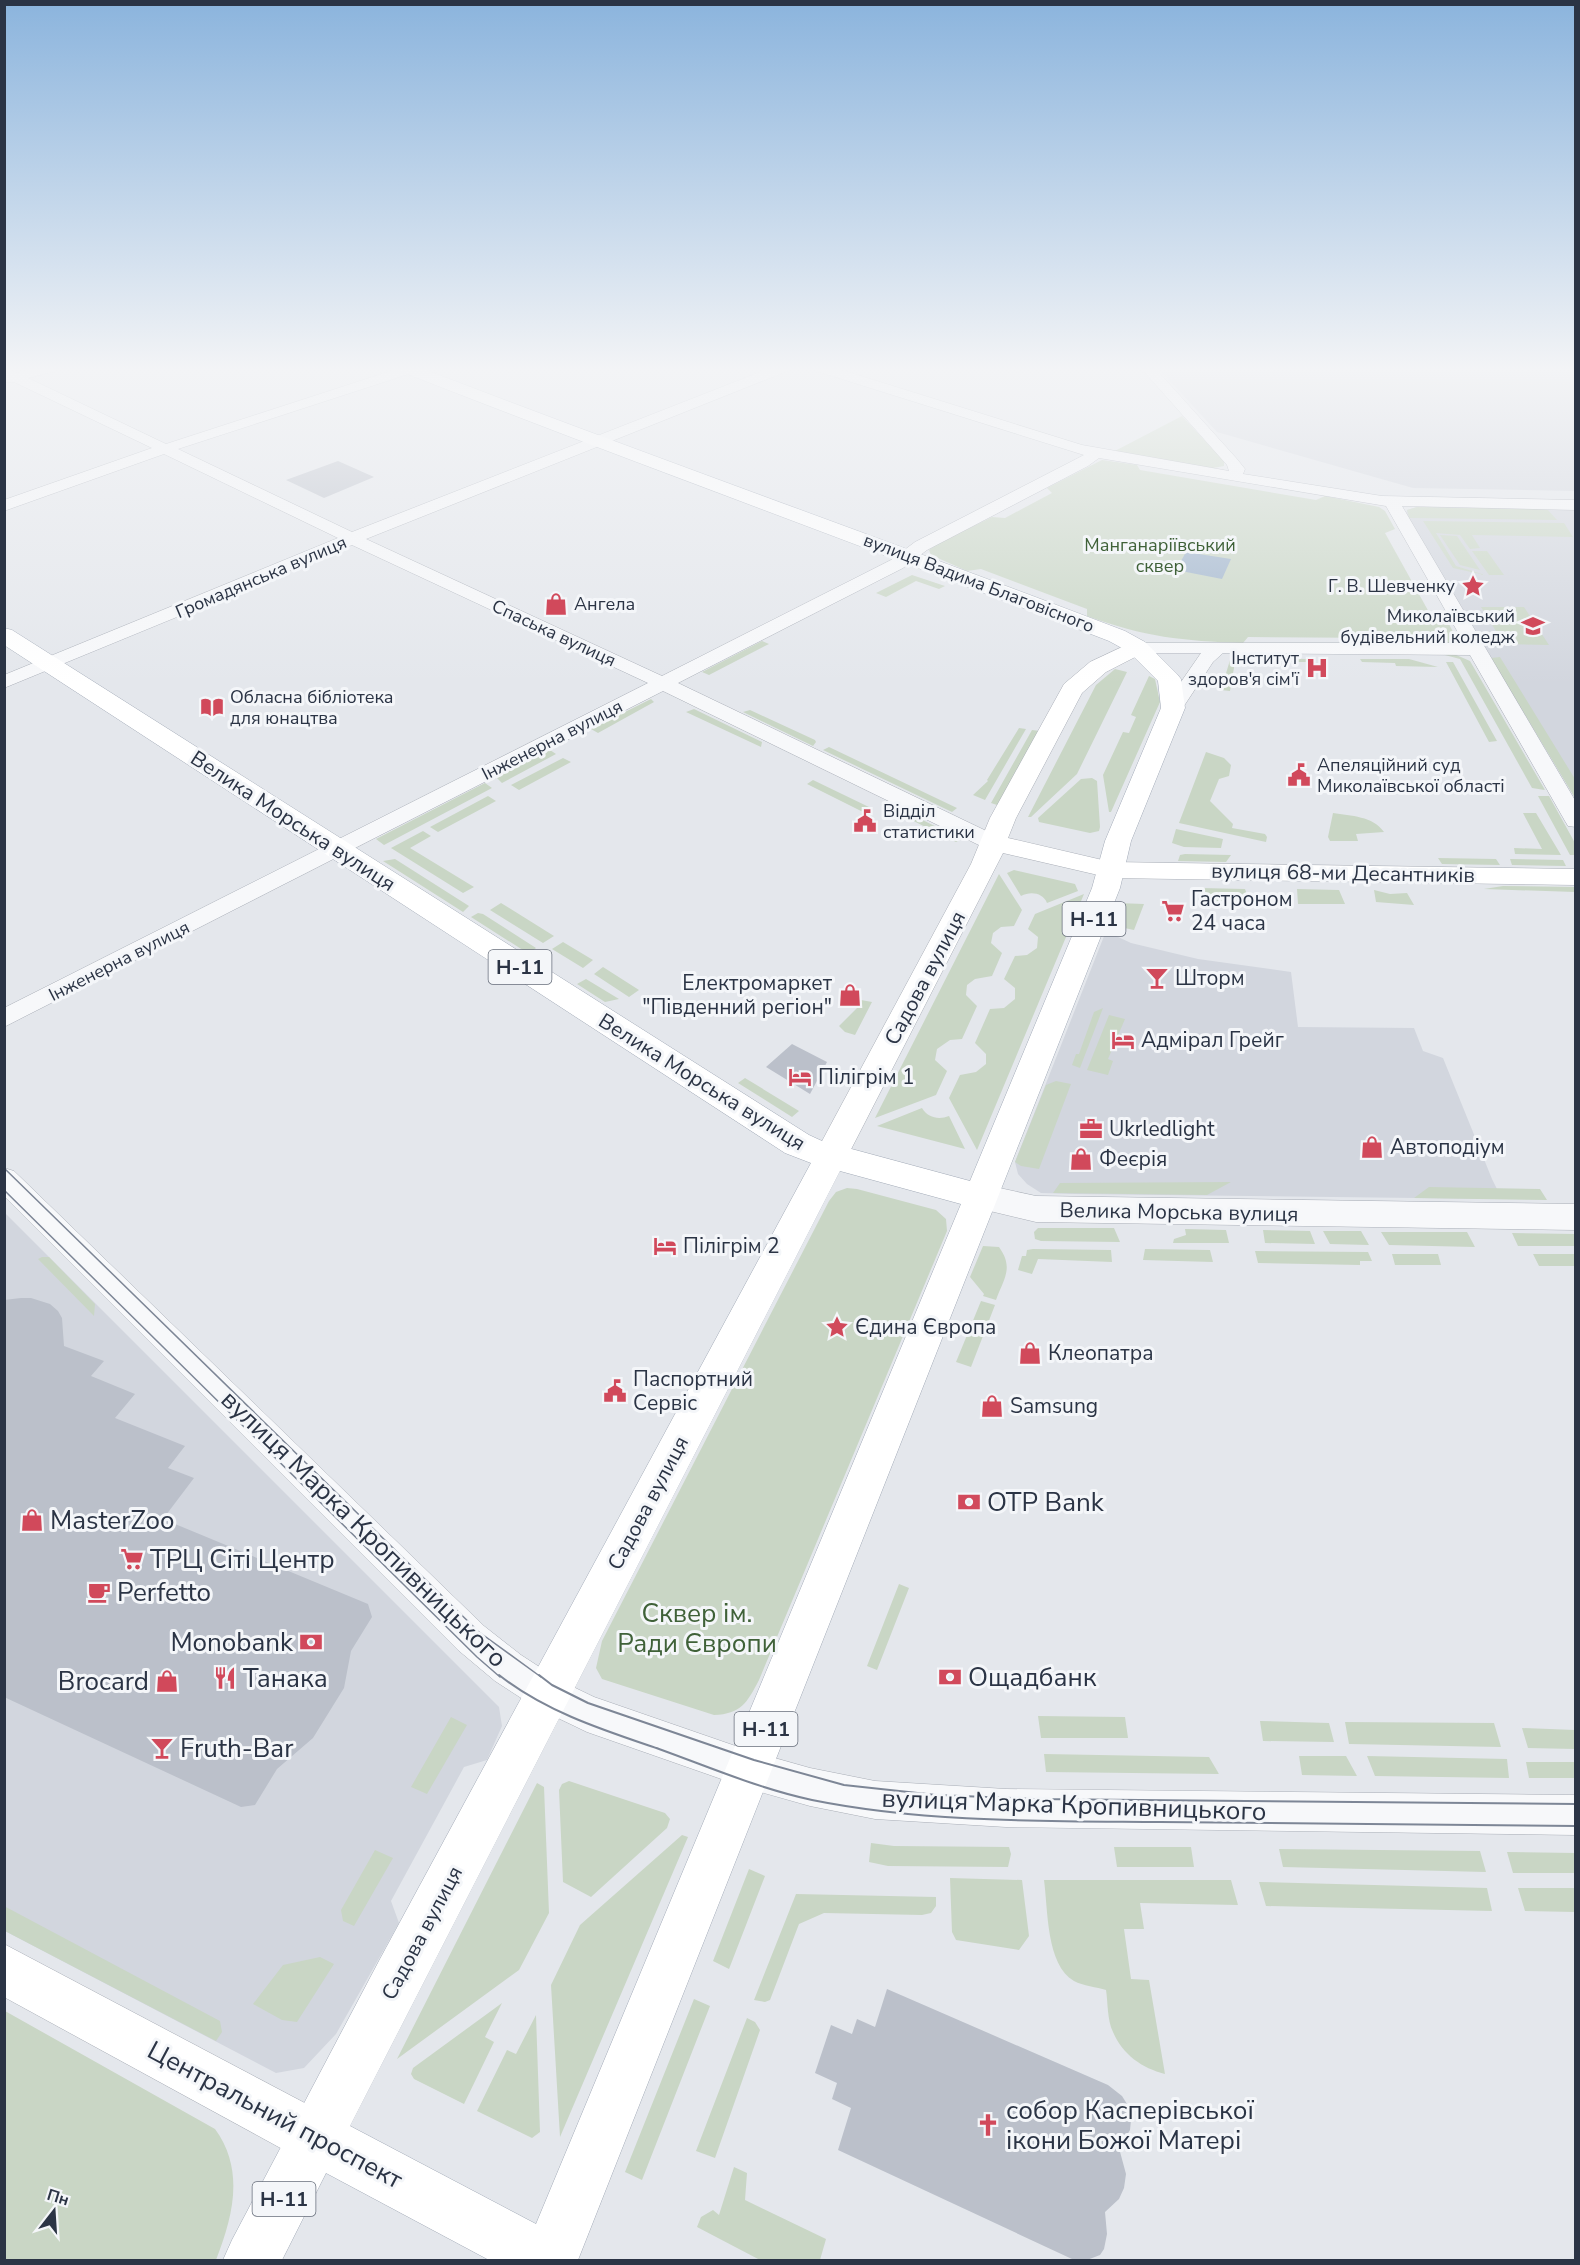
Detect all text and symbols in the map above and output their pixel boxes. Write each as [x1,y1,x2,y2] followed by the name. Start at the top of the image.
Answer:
[860,528,1098,638] street label: вулиця Вадима Благовісного
[172,530,350,624] street label: Громадянська вулиця
[1084,533,1236,578] park label: Манганаріївський сквер
[1460,573,1486,599] place icon: Г. В. Шевченку
[1328,574,1456,598] place label: Г. В. Шевченку
[543,591,569,617] shop icon: Ангела
[574,592,635,616] place label: Ангела
[488,594,620,672] street label: Спаська вулиця
[1341,604,1516,649] place label: Миколаївський будівельний коледж
[1520,613,1546,639] school or university icon: Миколаївський будівельний коледж
[1188,646,1300,691] place label: Інститут здоров'я сім'ї
[1304,655,1330,681] hospital icon: Інститут здоров'я сім'ї
[230,685,394,730] place label: Обласна бібліотека для юнацтва
[199,694,225,720] library icon: Обласна бібліотека для юнацтва
[477,694,627,786] street label: Інженерна вулиця
[185,744,401,898] street label: Велика Морська вулиця
[1317,753,1505,798] place label: Апеляційний суд Миколаївської області
[1286,762,1312,788] public building icon: Апеляційний суд Миколаївської області
[883,799,975,844] place label: Відділ статистики
[852,808,878,834] public building icon: Відділ статистики
[1211,857,1475,889] street label: вулиця 68-ми Десантників
[1191,885,1293,937] place label: Гастроном 24 часа
[1160,898,1186,924] supermarket icon: Гастроном 24 часа
[1062,902,1126,936] road number: Н-11
[878,906,972,1050] street label: Садова вулиця
[44,915,194,1007] street label: Інженерна вулиця
[488,950,552,984] road number: Н-11
[1175,964,1245,992] place label: Шторм
[1144,965,1170,991] bar icon: Шторм
[642,969,833,1021] place label: Електромаркет "Південний регіон"
[837,982,863,1008] shop icon: Електромаркет "Південний регіон"
[593,1007,811,1157] street label: Велика Морська вулиця
[1141,1026,1284,1054] place label: Адмірал Грейг
[1110,1027,1136,1053] hotel icon: Адмірал Грейг
[818,1063,915,1091] place label: Пілігрім 1
[787,1064,813,1090] hotel icon: Пілігрім 1
[1109,1115,1215,1143] place label: Ukrledlight
[1078,1116,1104,1142] office icon: Ukrledlight
[1390,1133,1505,1161] place label: Автоподіум
[1359,1134,1385,1160] shop icon: Автоподіум
[1099,1145,1167,1173] place label: Феєрія
[1068,1146,1094,1172] shop icon: Феєрія
[1059,1196,1299,1228] street label: Велика Морська вулиця
[683,1232,780,1260] place label: Пілігрім 2
[652,1233,678,1259] hotel icon: Пілігрім 2
[855,1313,996,1341] place label: Єдина Європа
[824,1314,850,1340] place icon: Єдина Європа
[1048,1339,1153,1367] place label: Клеопатра
[1017,1340,1043,1366] shop icon: Клеопатра
[633,1365,753,1417] place label: Паспортний Сервіс
[602,1378,628,1404] public building icon: Паспортний Сервіс
[213,1383,515,1675] street label: вулиця Марка Кропивницького
[1010,1392,1098,1420] place label: Samsung
[979,1393,1005,1419] shop icon: Samsung
[601,1431,695,1575] street label: Садова вулиця
[987,1485,1105,1520] place label: OTP Bank
[956,1489,982,1515] bank icon: OTP Bank
[50,1503,174,1538] place label: MasterZoo
[19,1507,45,1533] shop icon: MasterZoo
[150,1542,335,1577] place label: ТРЦ Сіті Центр
[119,1546,145,1572] supermarket icon: ТРЦ Сіті Центр
[117,1575,211,1610] place label: Perfetto
[86,1579,112,1605] cafe icon: Perfetto
[617,1596,777,1661] park label: Сквер ім. Ради Європи
[170,1625,294,1660] place label: Monobank
[298,1629,324,1655] bank icon: Monobank
[968,1660,1097,1695] place label: Ощадбанк
[243,1661,328,1696] place label: Танака
[58,1664,149,1699] place label: Brocard
[937,1664,963,1690] bank icon: Ощадбанк
[212,1665,238,1691] restaurant icon: Танака
[154,1668,180,1694] shop icon: Brocard
[734,1712,798,1746] road number: Н-11
[180,1731,294,1766] place label: Fruth-Bar
[149,1735,175,1761] bar icon: Fruth-Bar
[881,1781,1267,1829] street label: вулиця Марка Кропивницького
[375,1861,469,2005] street label: Садова вулиця
[141,2033,409,2197] street label: Центральний проспект
[1006,2093,1254,2158] place label: собор Касперівської ікони Божої Матері
[975,2112,1001,2138] church icon: собор Касперівської ікони Божої Матері
[24,2181,84,2241] north arrow
[252,2182,316,2216] road number: Н-11
[44,2184,72,2211] text: Пн

